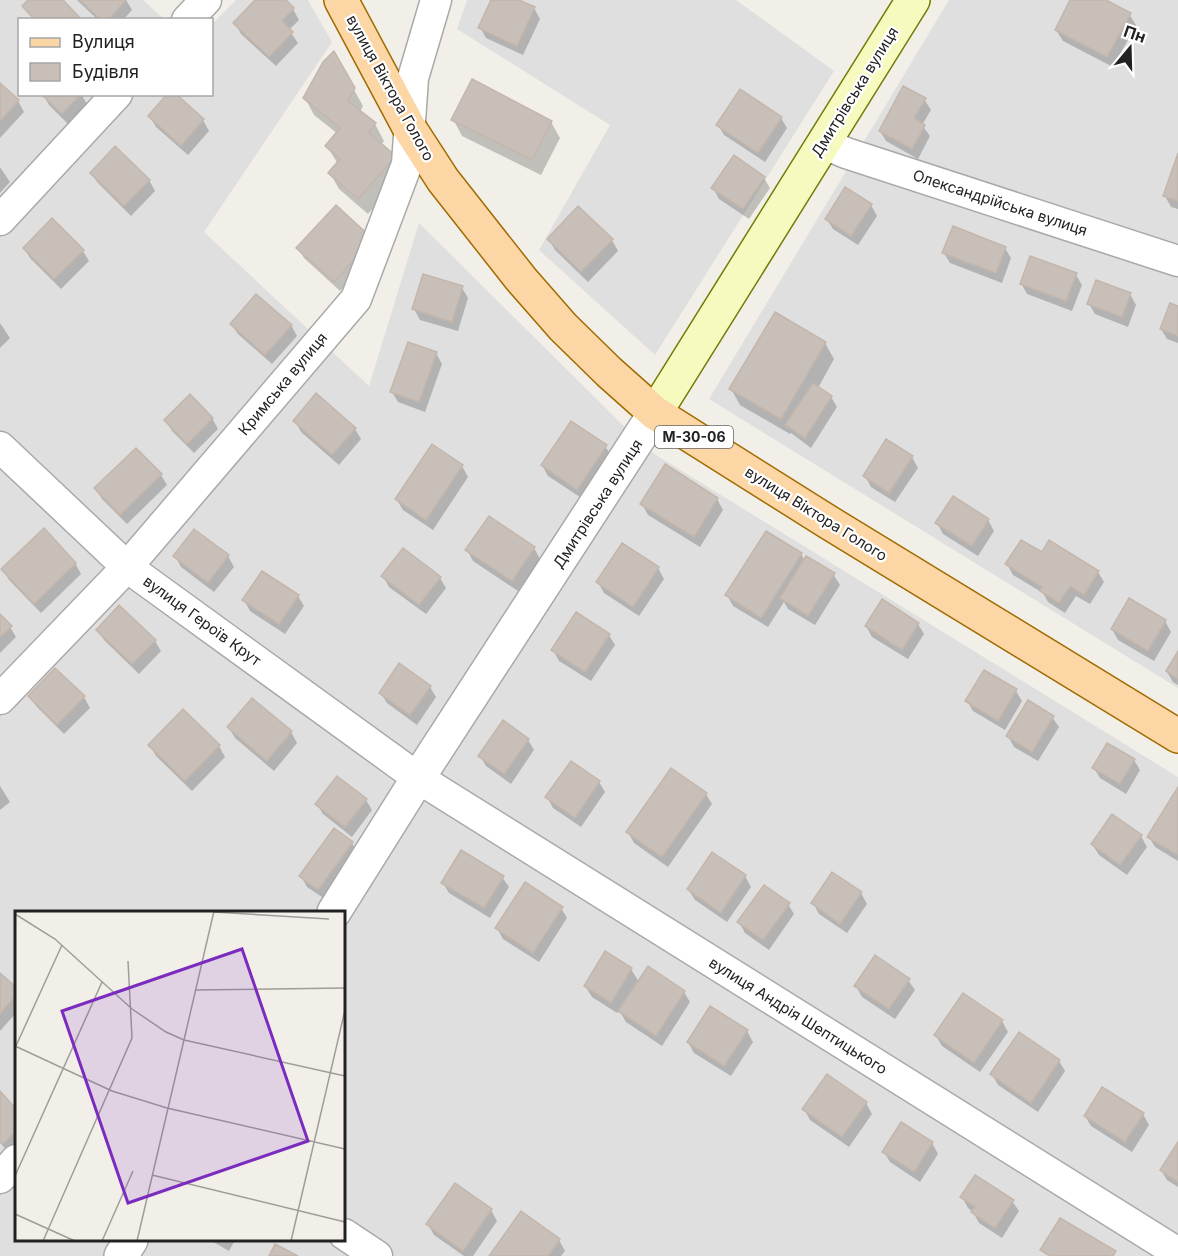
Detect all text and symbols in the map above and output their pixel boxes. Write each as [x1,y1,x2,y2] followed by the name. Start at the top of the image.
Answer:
[342,11,438,164] street label: вулиця Віктора Голого
[18,18,213,96] legend
[1100,18,1160,78] north arrow
[1121,21,1149,47] text: Пн
[807,23,902,160] street label: Дмитрівська вулиця
[72,31,135,52] text: Вулиця
[72,61,139,82] text: Будівля
[910,165,1090,240] street label: Олександрійська вулиця
[234,328,331,439] street label: Кримська вулиця
[655,426,733,448] road number: М-30-06
[549,436,646,572] street label: Дмитрівська вулиця
[742,462,891,565] street label: вулиця Віктора Голого
[140,571,265,670] street label: вулиця Героїв Крут
[15,911,345,1241] inset map
[706,953,891,1078] street label: вулиця Андрія Шептицького

